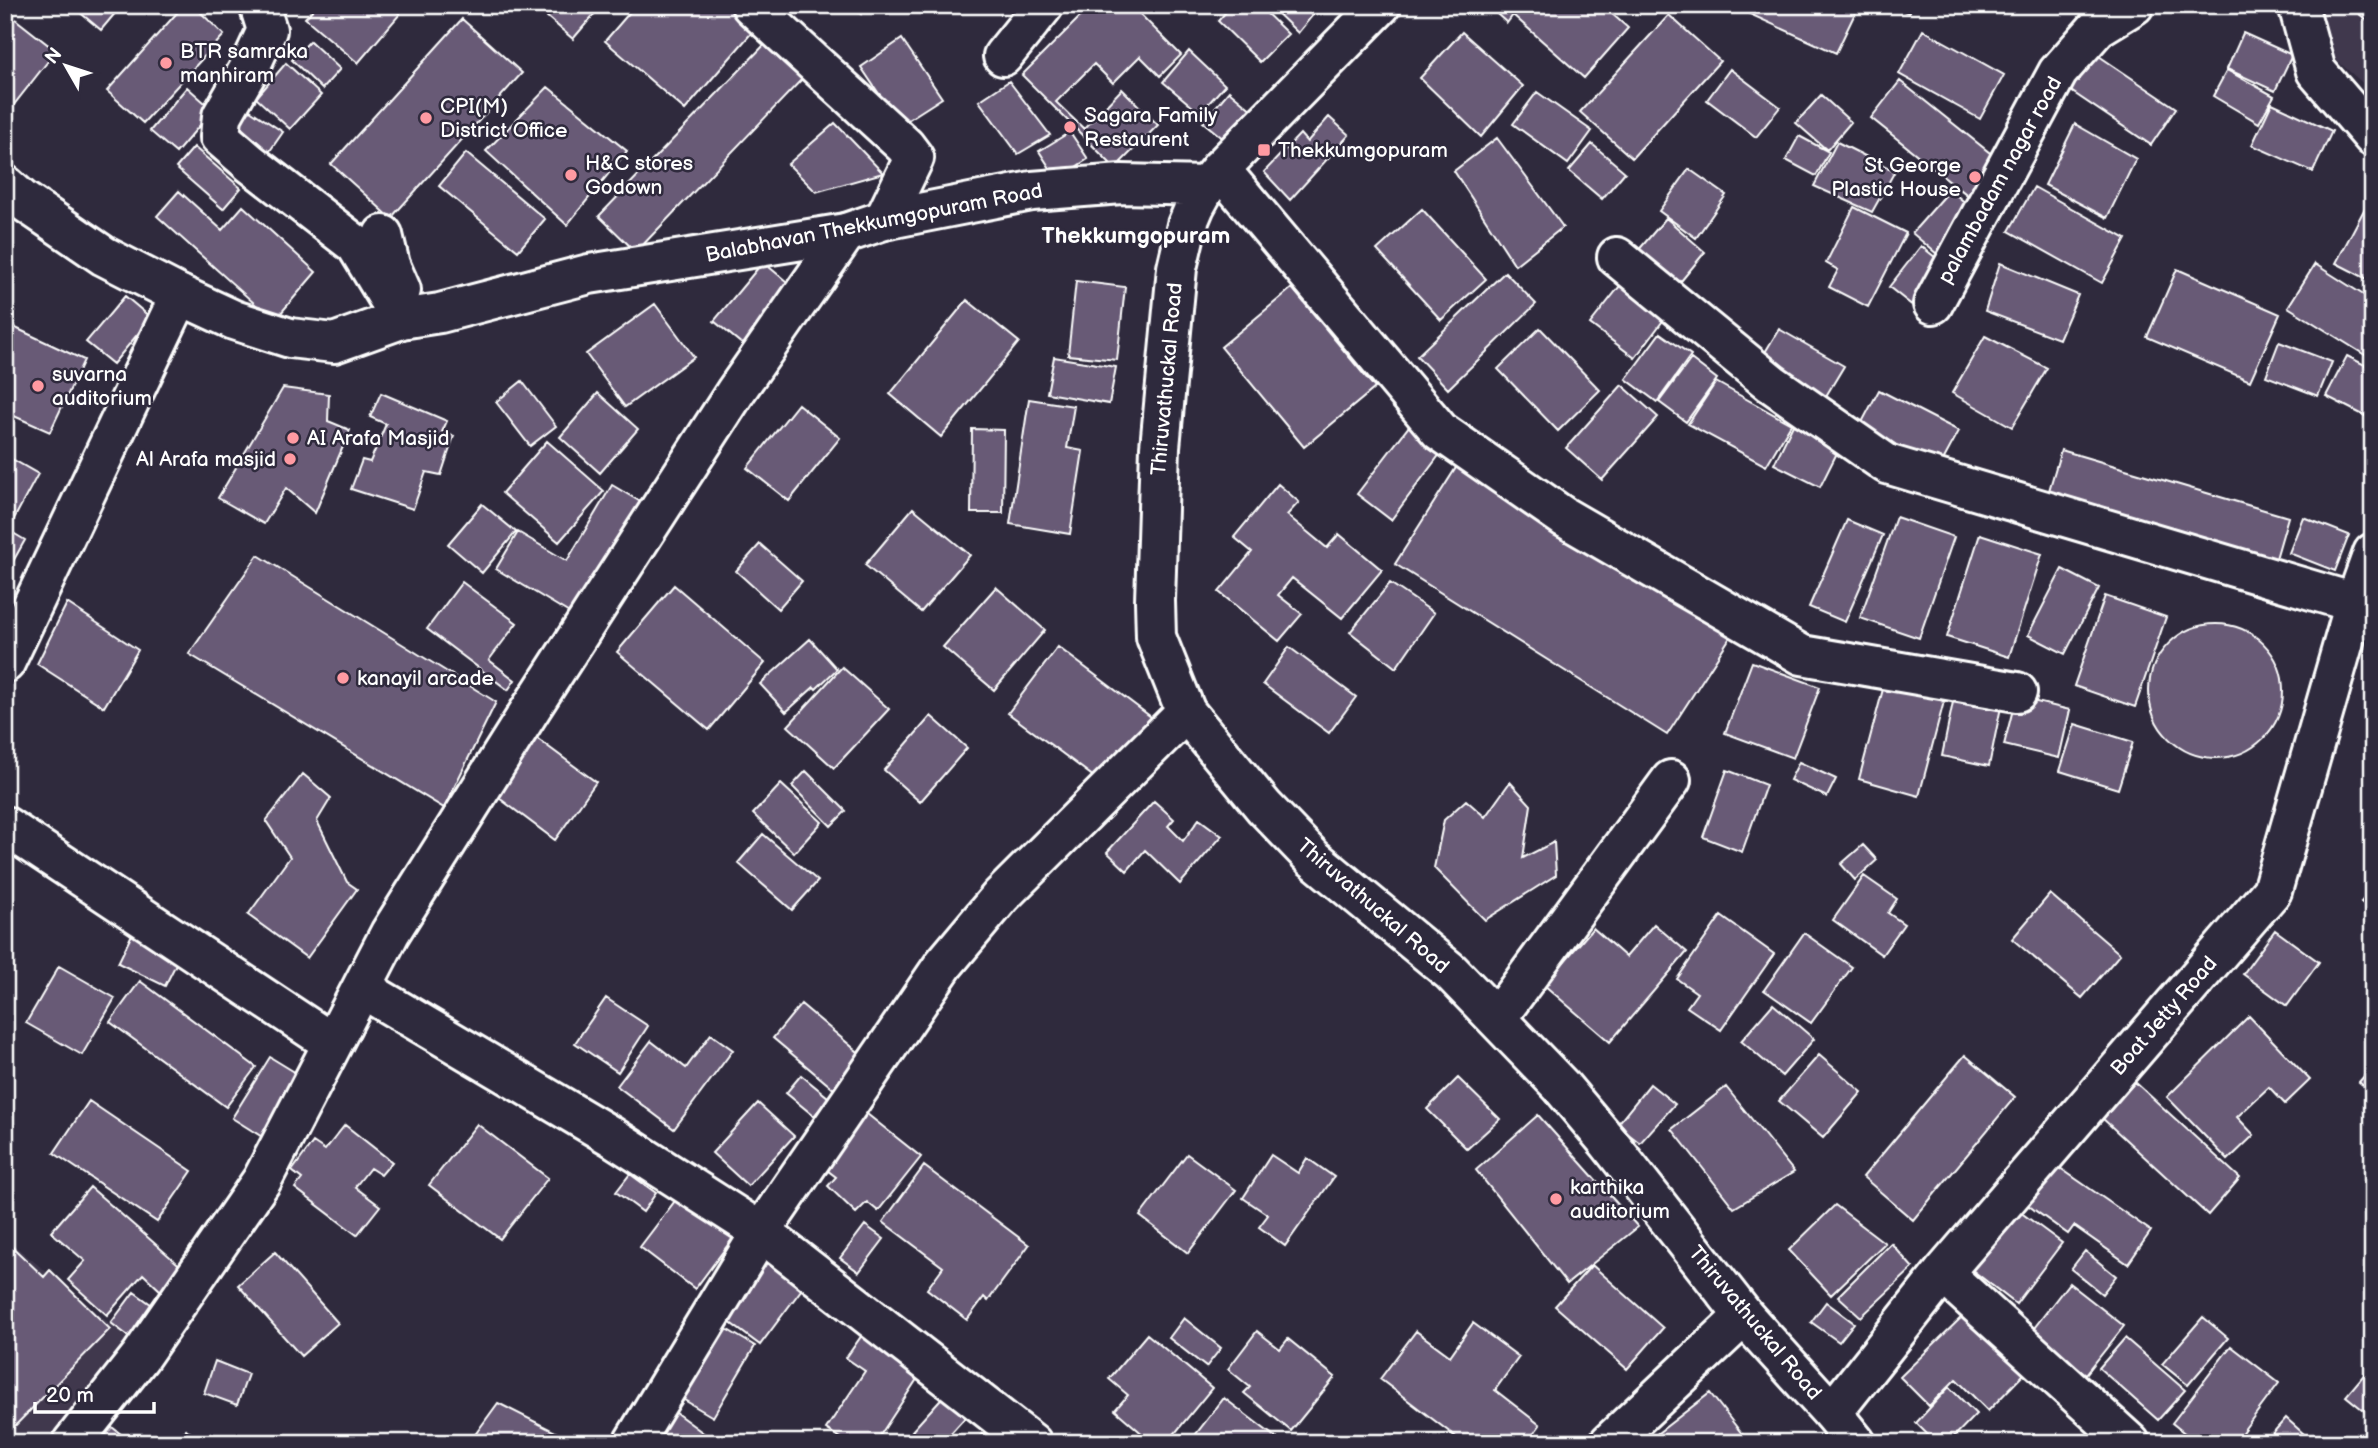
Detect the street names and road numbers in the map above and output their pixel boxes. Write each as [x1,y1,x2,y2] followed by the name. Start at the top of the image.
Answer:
[1933,72,2067,288] street label: palambadam nagar road
[703,178,1045,268] street label: Balabhavan Thekkumgopuram Road
[1146,282,1188,476] street label: Thiruvathuckal Road
[1292,833,1454,979] street label: Thiruvathuckal Road
[2105,951,2223,1081] street label: Boat Jetty Road
[1683,1241,1827,1405] street label: Thiruvathuckal Road

